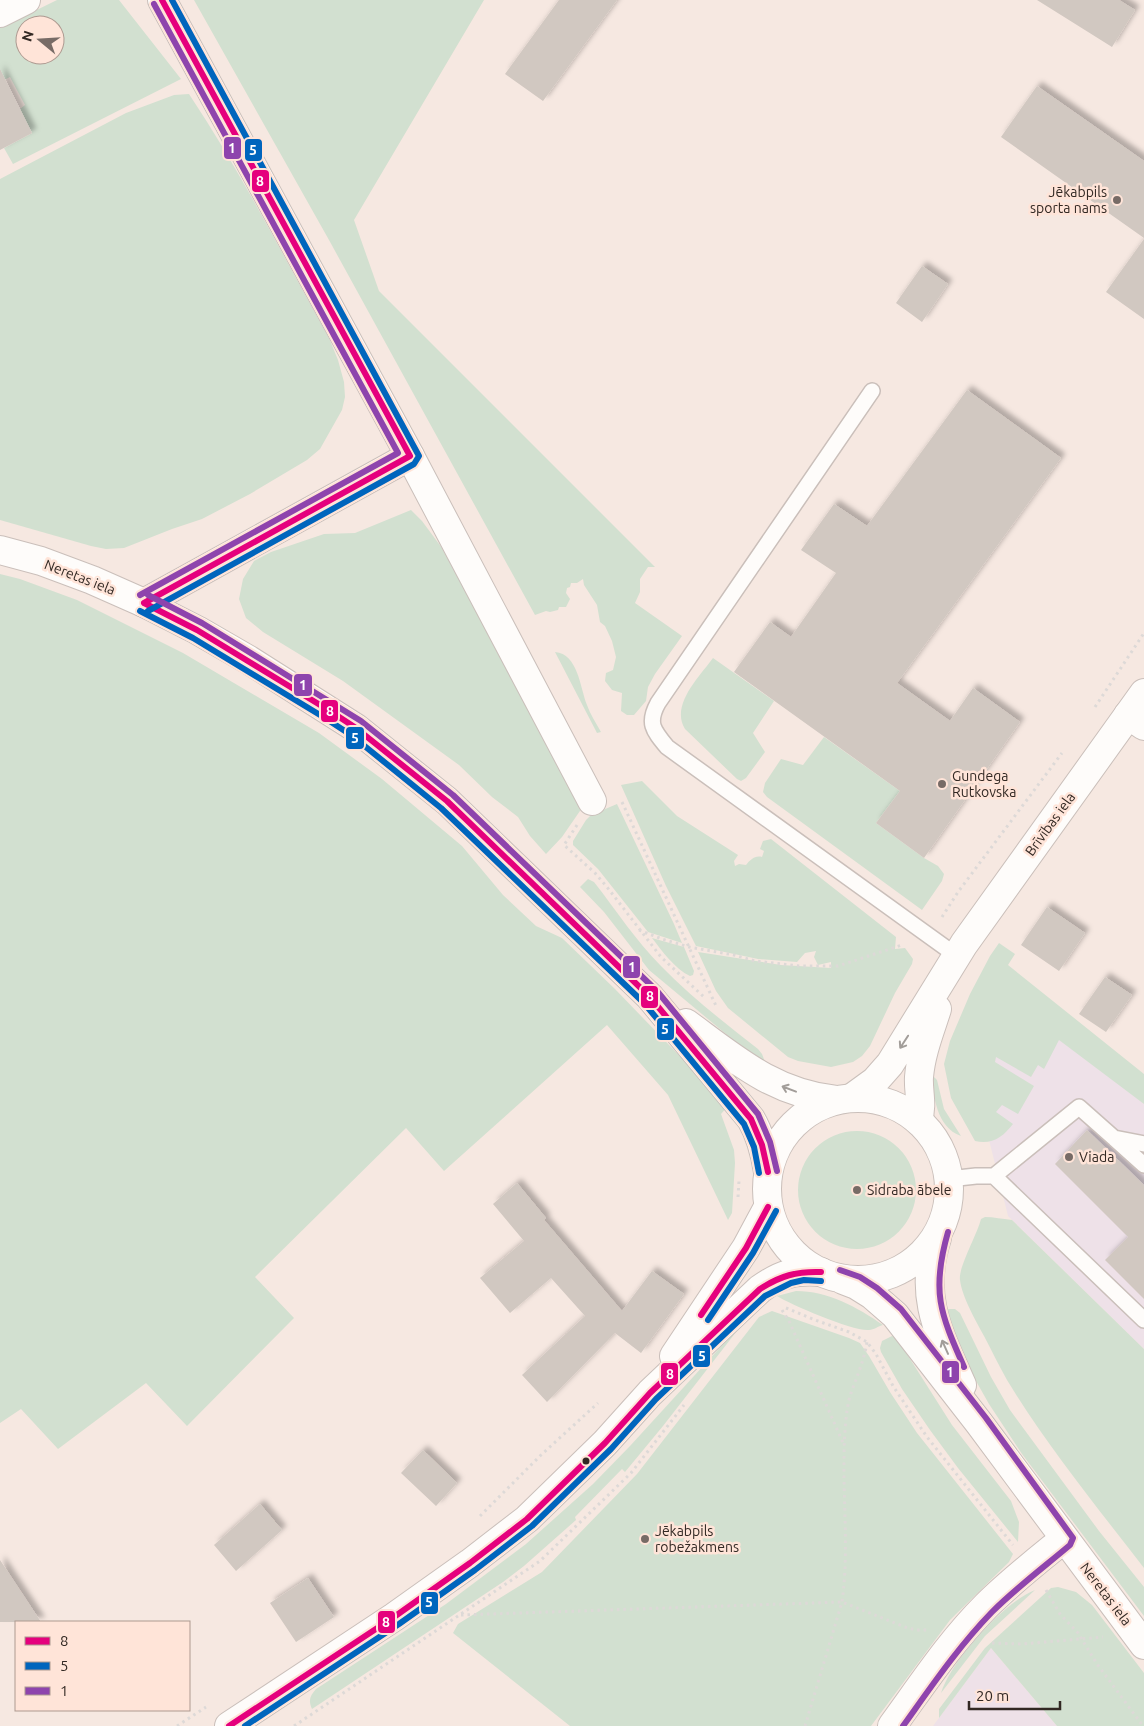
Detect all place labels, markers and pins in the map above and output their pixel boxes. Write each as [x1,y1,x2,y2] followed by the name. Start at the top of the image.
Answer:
[1030,184,1107,216] place label: Jēkabpils sporta nams
[1111,194,1123,206] marker: Jēkabpils sporta nams
[952,768,1016,800] place label: Gundega Rutkovska
[936,778,948,790] marker: Gundega Rutkovska
[1079,1149,1114,1165] place label: Viada
[1063,1151,1075,1163] marker: Viada
[867,1182,952,1198] place label: Sidraba ābele
[851,1184,863,1196] marker: Sidraba ābele
[581,1456,591,1466] unlabelled marker
[655,1523,739,1555] place label: Jēkabpils robežakmens
[639,1533,651,1545] marker: Jēkabpils robežakmens

